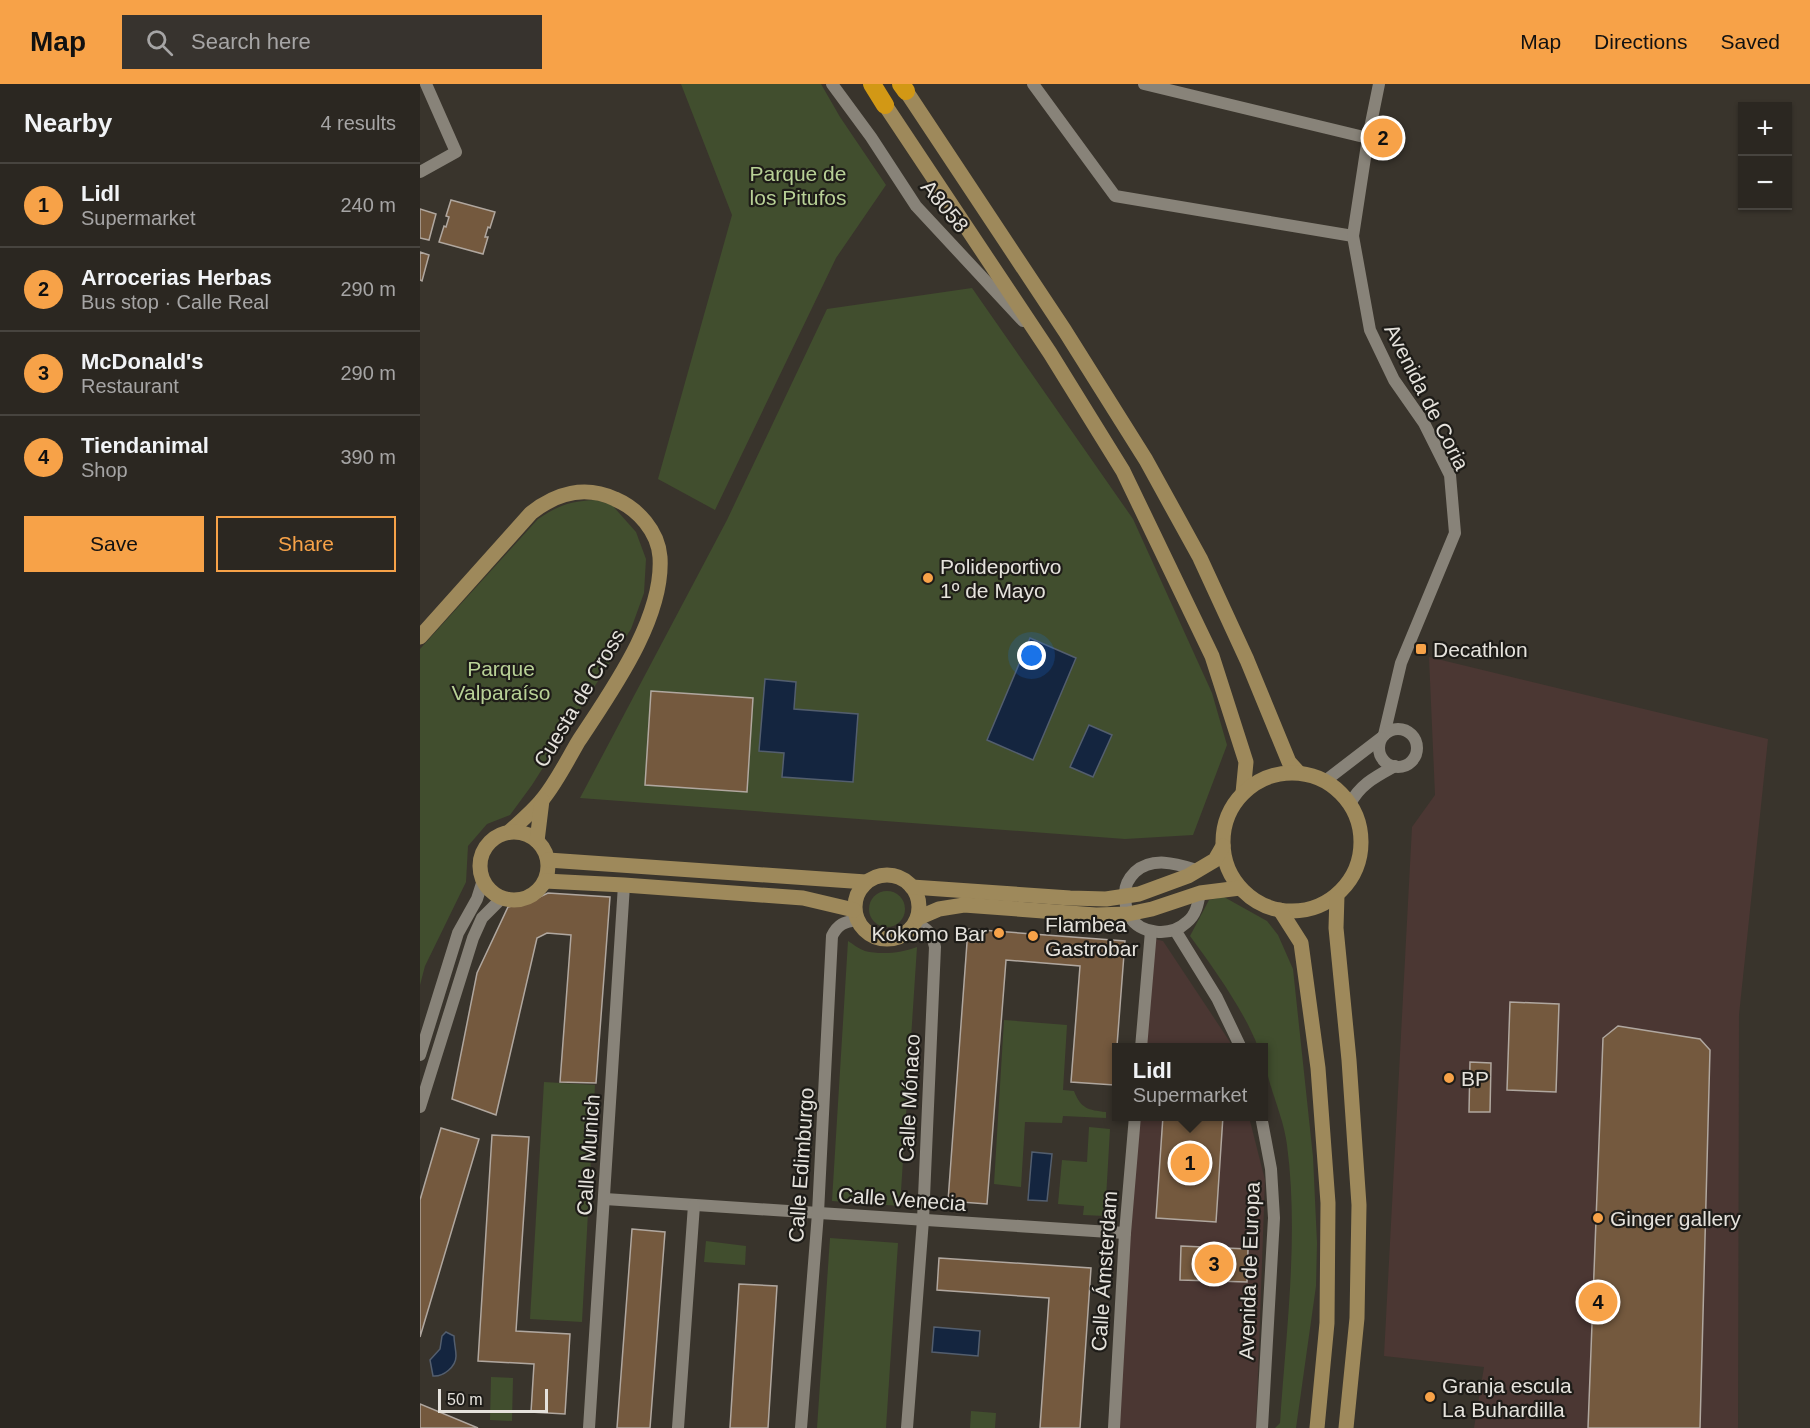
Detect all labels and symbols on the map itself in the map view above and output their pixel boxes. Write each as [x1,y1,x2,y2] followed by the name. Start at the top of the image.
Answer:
[1364,116,1402,160] pin: 2
[750,162,846,209] park label: Parque de los Pitufos
[917,175,973,237] street label: A8058
[1380,320,1474,474] street label: Avenida de Coria
[940,555,1061,602] place label: Polideportivo 1º de Mayo
[921,571,935,585] marker: Polideportivo 1º de Mayo
[529,625,629,771] street label: Cuesta de Cross
[1433,638,1528,661] place label: Decathlon
[1017,641,1046,670] your location
[1414,642,1428,656] marker: Decathlon
[452,657,550,704] park label: Parque Valparaíso
[1045,913,1138,960] place label: Flambea Gastrobar
[871,922,987,945] place label: Kokomo Bar
[992,926,1006,940] marker: Kokomo Bar
[1026,929,1040,943] marker: Flambea Gastrobar
[894,1033,924,1163] street label: Calle Mónaco
[1461,1067,1489,1090] place label: BP
[1442,1071,1456,1085] marker: BP
[784,1087,818,1243] street label: Calle Edimburgo
[572,1094,604,1216] street label: Calle Munich
[1170,1140,1210,1186] pin: 1
[1234,1181,1264,1360] street label: Avenida de Europa
[837,1183,967,1215] street label: Calle Venecia
[1087,1190,1121,1352] street label: Calle Ámsterdam
[1610,1207,1741,1230] place label: Ginger gallery
[1591,1211,1605,1225] marker: Ginger gallery
[1194,1242,1234,1286] pin: 3
[1578,1280,1618,1324] pin: 4
[1442,1374,1572,1421] place label: Granja escula La Buhardilla
[438,1386,548,1414] scale bar
[1423,1390,1437,1404] marker: Granja escula La Buhardilla

